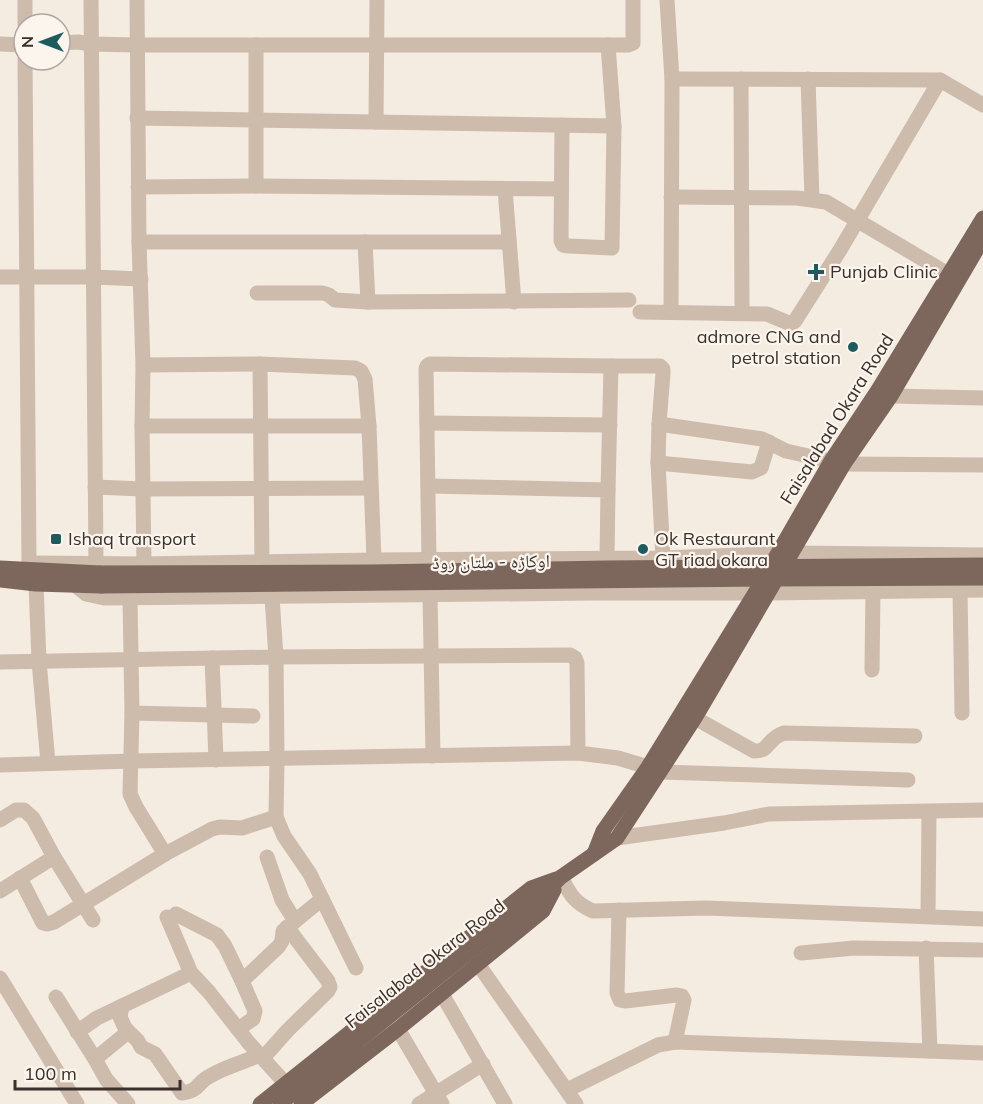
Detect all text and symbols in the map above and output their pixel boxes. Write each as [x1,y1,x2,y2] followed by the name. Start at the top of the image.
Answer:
[12,12,72,72] north arrow
[17,36,37,48] text: N
[830,260,938,283] place label: Punjab Clinic
[807,263,825,281] marker: Punjab Clinic
[697,325,841,369] place label: admore CNG and petrol station
[775,329,898,508] street label: Faisalabad Okara Road
[846,340,860,354] marker: admore CNG and petrol station
[68,527,196,550] place label: Ishaq transport
[655,527,775,571] place label: Ok Restaurant GT riad okara
[49,532,63,546] marker: Ishaq transport
[636,542,650,556] marker: Ok Restaurant GT riad okara
[432,549,550,574] street label: اوکاڑہ - ملتان روڈ
[340,894,509,1033] street label: Faisalabad Okara Road
[15,1053,180,1091] scale bar
[24,1062,77,1085] text: 100 m

